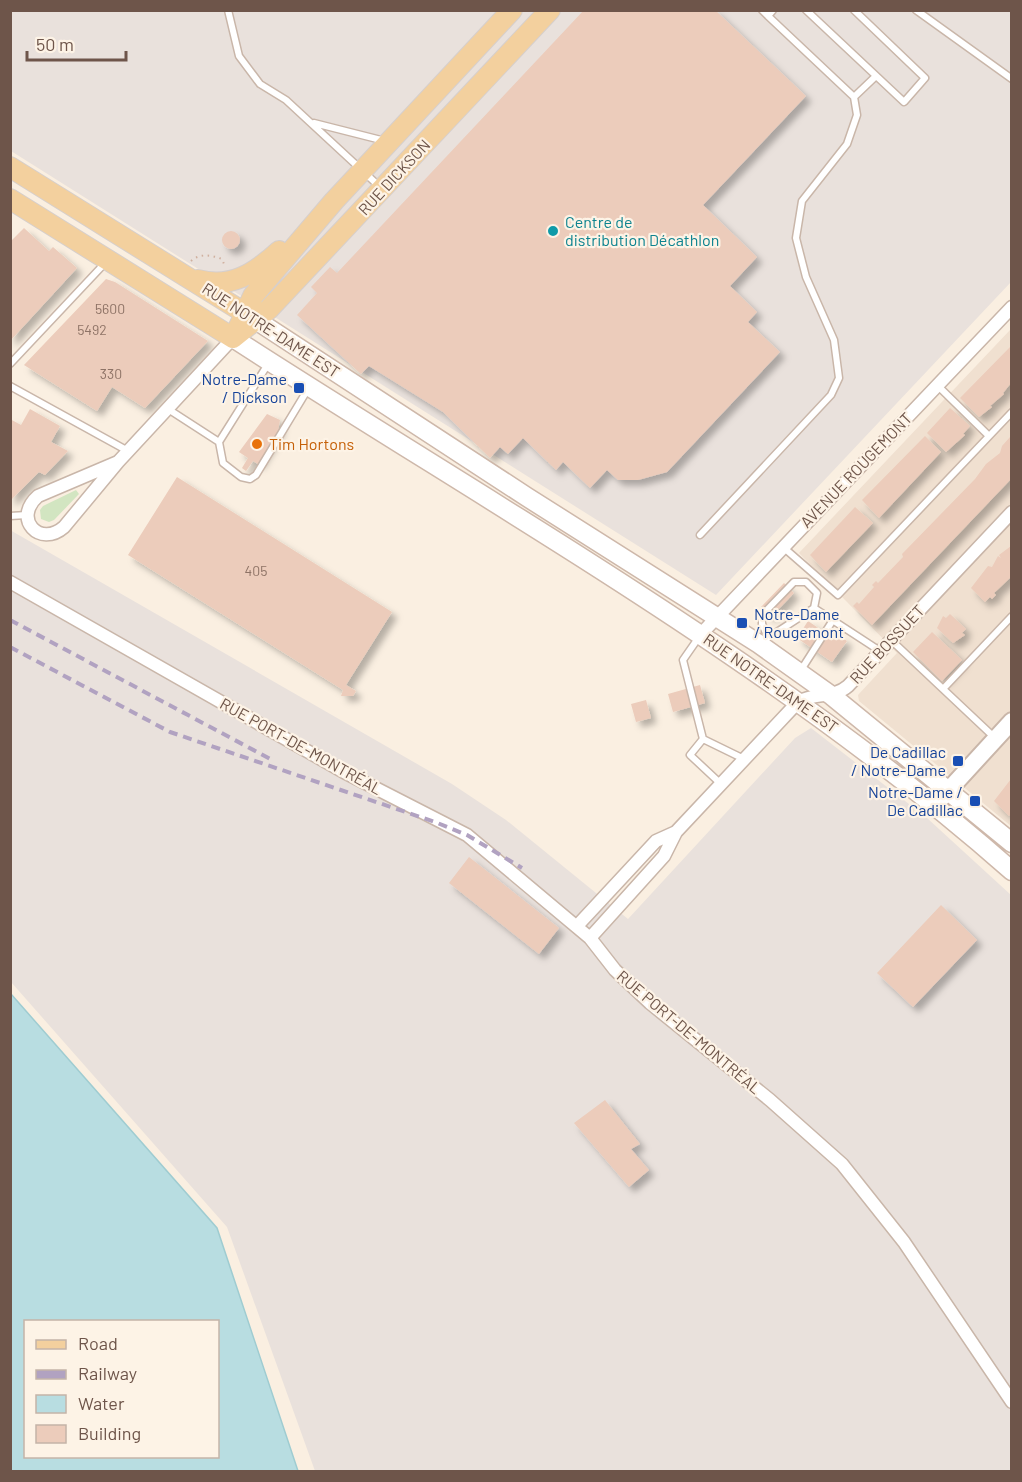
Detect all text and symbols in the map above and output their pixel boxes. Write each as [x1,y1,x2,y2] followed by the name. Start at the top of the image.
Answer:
[27,24,126,62] scale bar
[36,33,74,55] text: 50 m
[354,135,433,218] street label: RUE DICKSON
[565,212,719,249] place label: Centre de distribution Décathlon
[546,224,560,238] marker: Centre de distribution Décathlon
[199,278,343,381] street label: RUE NOTRE-DAME EST
[95,300,125,317] house number: 5600
[77,321,107,338] house number: 5492
[100,365,122,382] house number: 330
[202,369,287,406] place label: Notre-Dame / Dickson
[292,381,306,395] marker: Notre-Dame / Dickson
[796,408,915,531] street label: AVENUE ROUGEMONT
[269,434,354,453] place label: Tim Hortons
[250,437,264,451] marker: Tim Hortons
[245,562,267,579] house number: 405
[845,600,928,687] street label: RUE BOSSUET
[754,604,844,641] place label: Notre-Dame / Rougemont
[735,616,749,630] marker: Notre-Dame / Rougemont
[700,629,842,736] street label: RUE NOTRE-DAME EST
[217,693,385,798] street label: RUE PORT-DE-MONTRÉAL
[851,742,946,779] place label: De Cadillac / Notre-Dame
[951,754,965,768] marker: De Cadillac / Notre-Dame
[868,782,963,819] place label: Notre-Dame / De Cadillac
[968,794,982,808] marker: Notre-Dame / De Cadillac
[614,966,765,1097] street label: RUE PORT-DE-MONTRÉAL
[24,1320,219,1458] legend
[78,1332,118,1354] text: Road
[78,1362,137,1384] text: Railway
[78,1392,125,1414] text: Water
[78,1422,141,1444] text: Building

